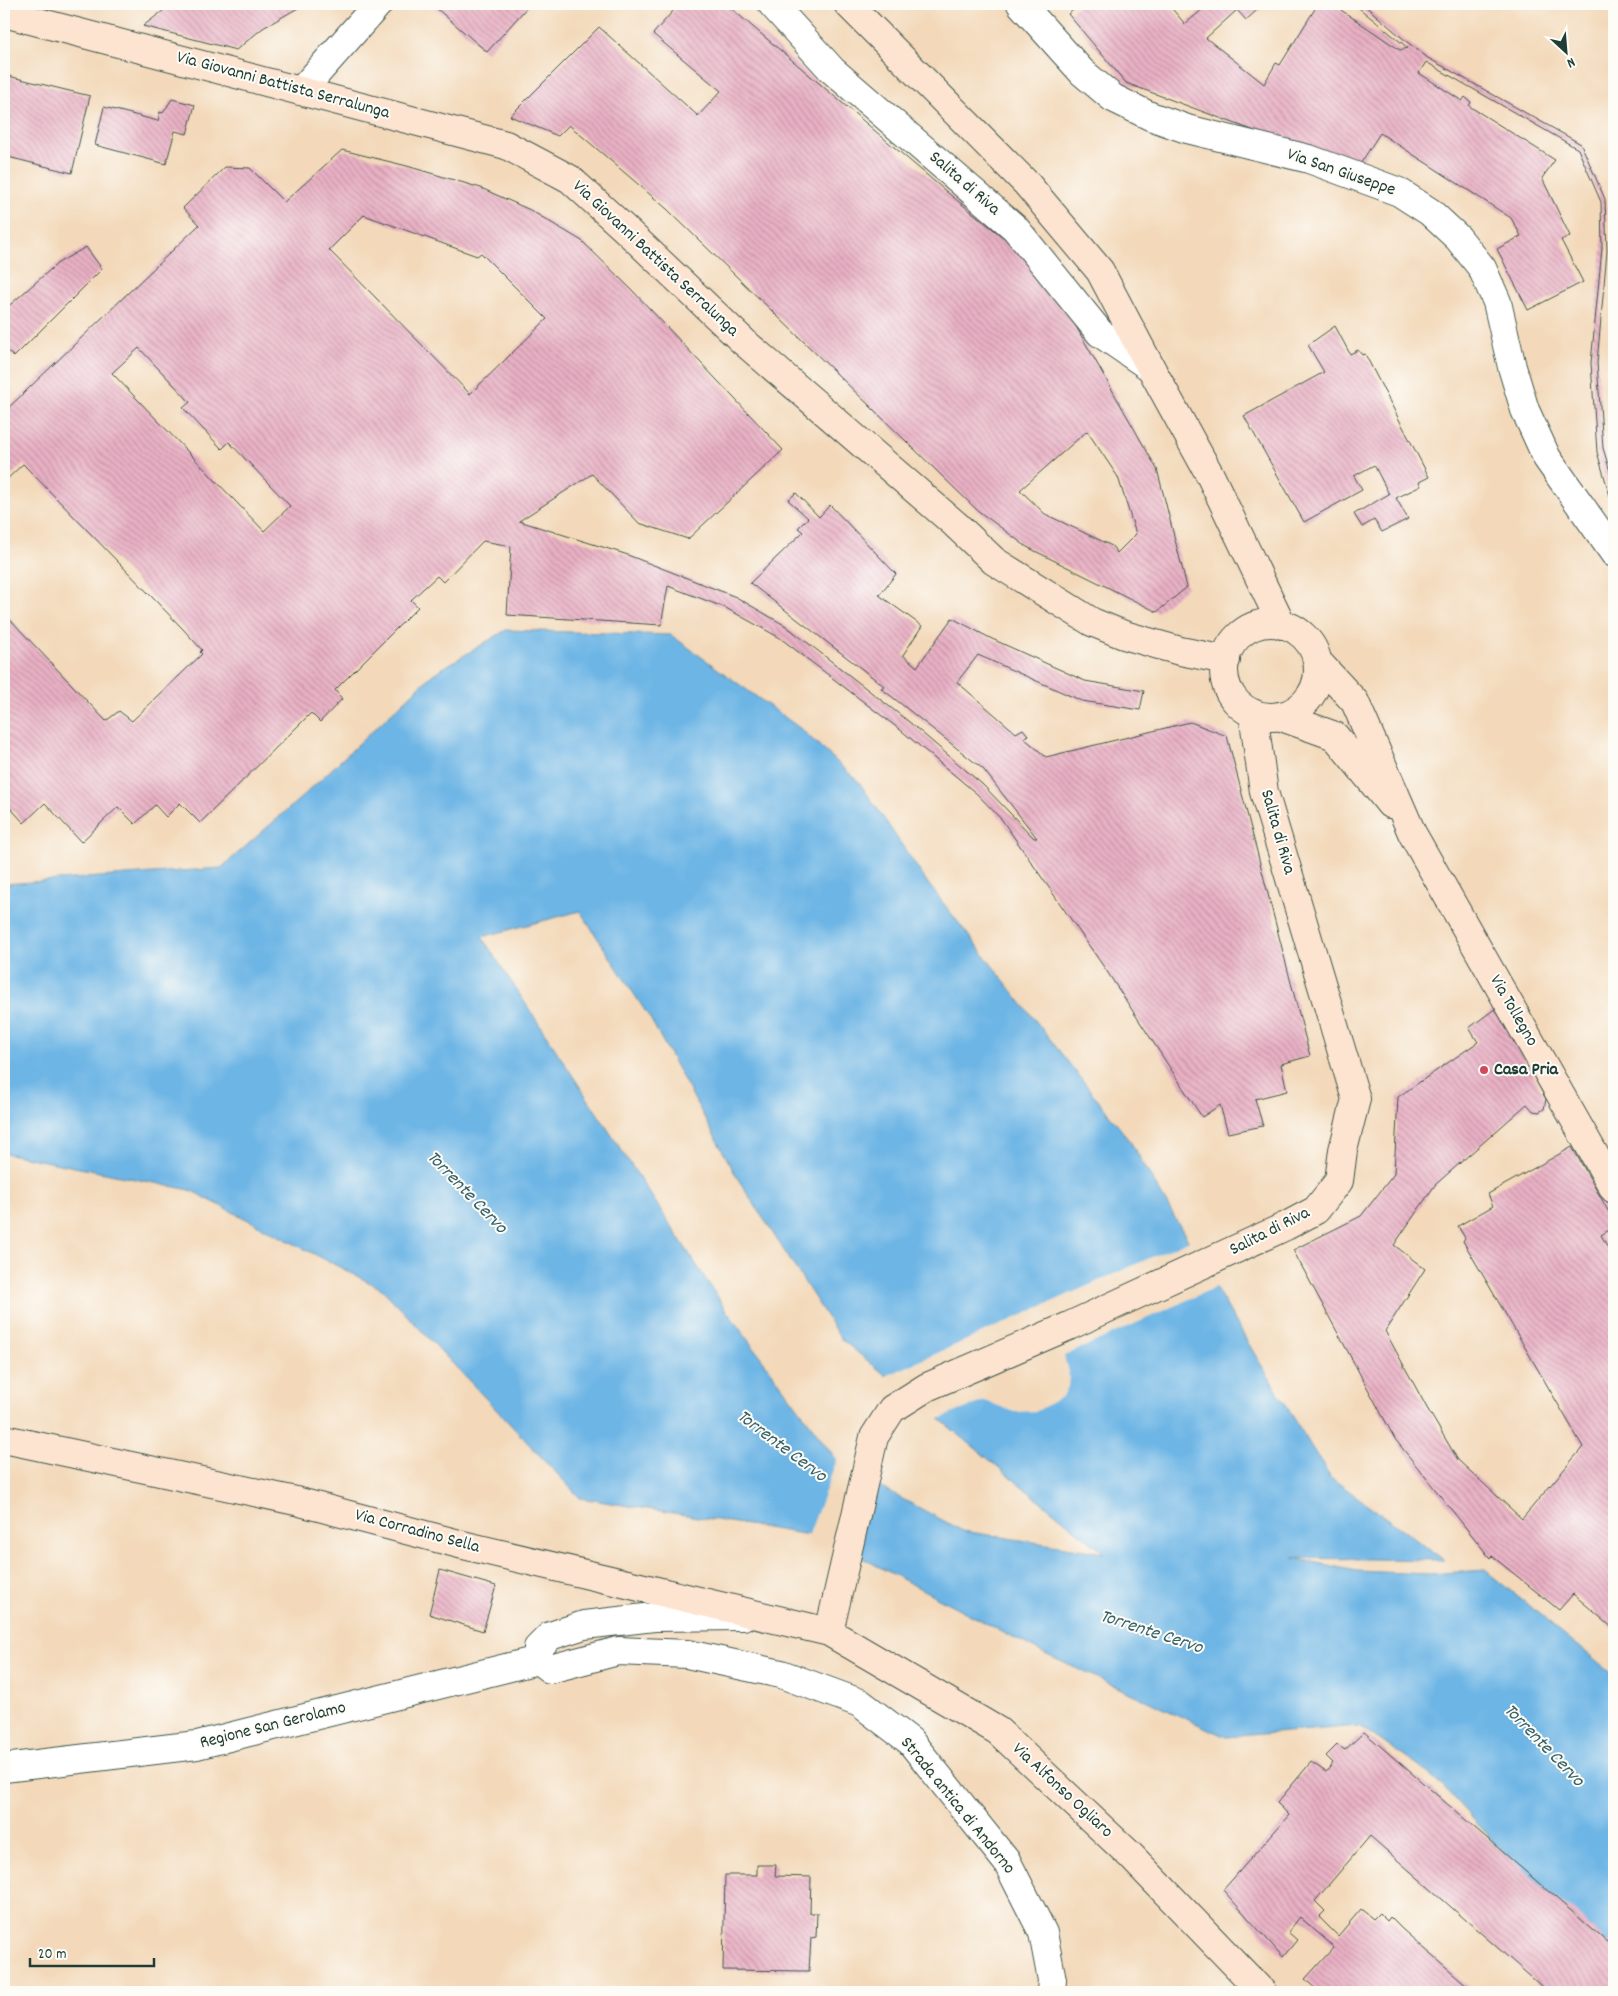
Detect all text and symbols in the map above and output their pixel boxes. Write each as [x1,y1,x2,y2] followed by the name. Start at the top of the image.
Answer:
[1540,28,1590,78] north arrow
[174,46,393,127] street label: Via Giovanni Battista Serralunga
[1563,51,1578,72] text: N
[1283,143,1399,203] street label: Via San Giuseppe
[923,146,1005,222] street label: Salita di Riva
[566,175,744,343] street label: Via Giovanni Battista Serralunga
[1253,787,1301,878] street label: Salita di Riva
[1482,971,1544,1051] street label: Via Tollegno
[1494,1058,1559,1083] place label: Casa Pria
[1478,1064,1490,1076] marker: Casa Pria
[419,1145,514,1242] water label: Torrente Cervo
[1226,1201,1315,1263] street label: Salita di Riva
[730,1404,833,1491] water label: Torrente Cervo
[352,1503,483,1561] street label: Via Corradino Sella
[1096,1604,1207,1663] water label: Torrente Cervo
[197,1696,349,1756] street label: Regione San Gerolamo
[1496,1698,1591,1795] water label: Torrente Cervo
[894,1732,1020,1880] street label: Strada antica di Andorno
[1006,1738,1118,1844] street label: Via Alfonso Ogliaro
[30,1936,154,1968] scale bar
[38,1944,66,1966] text: 20 m

